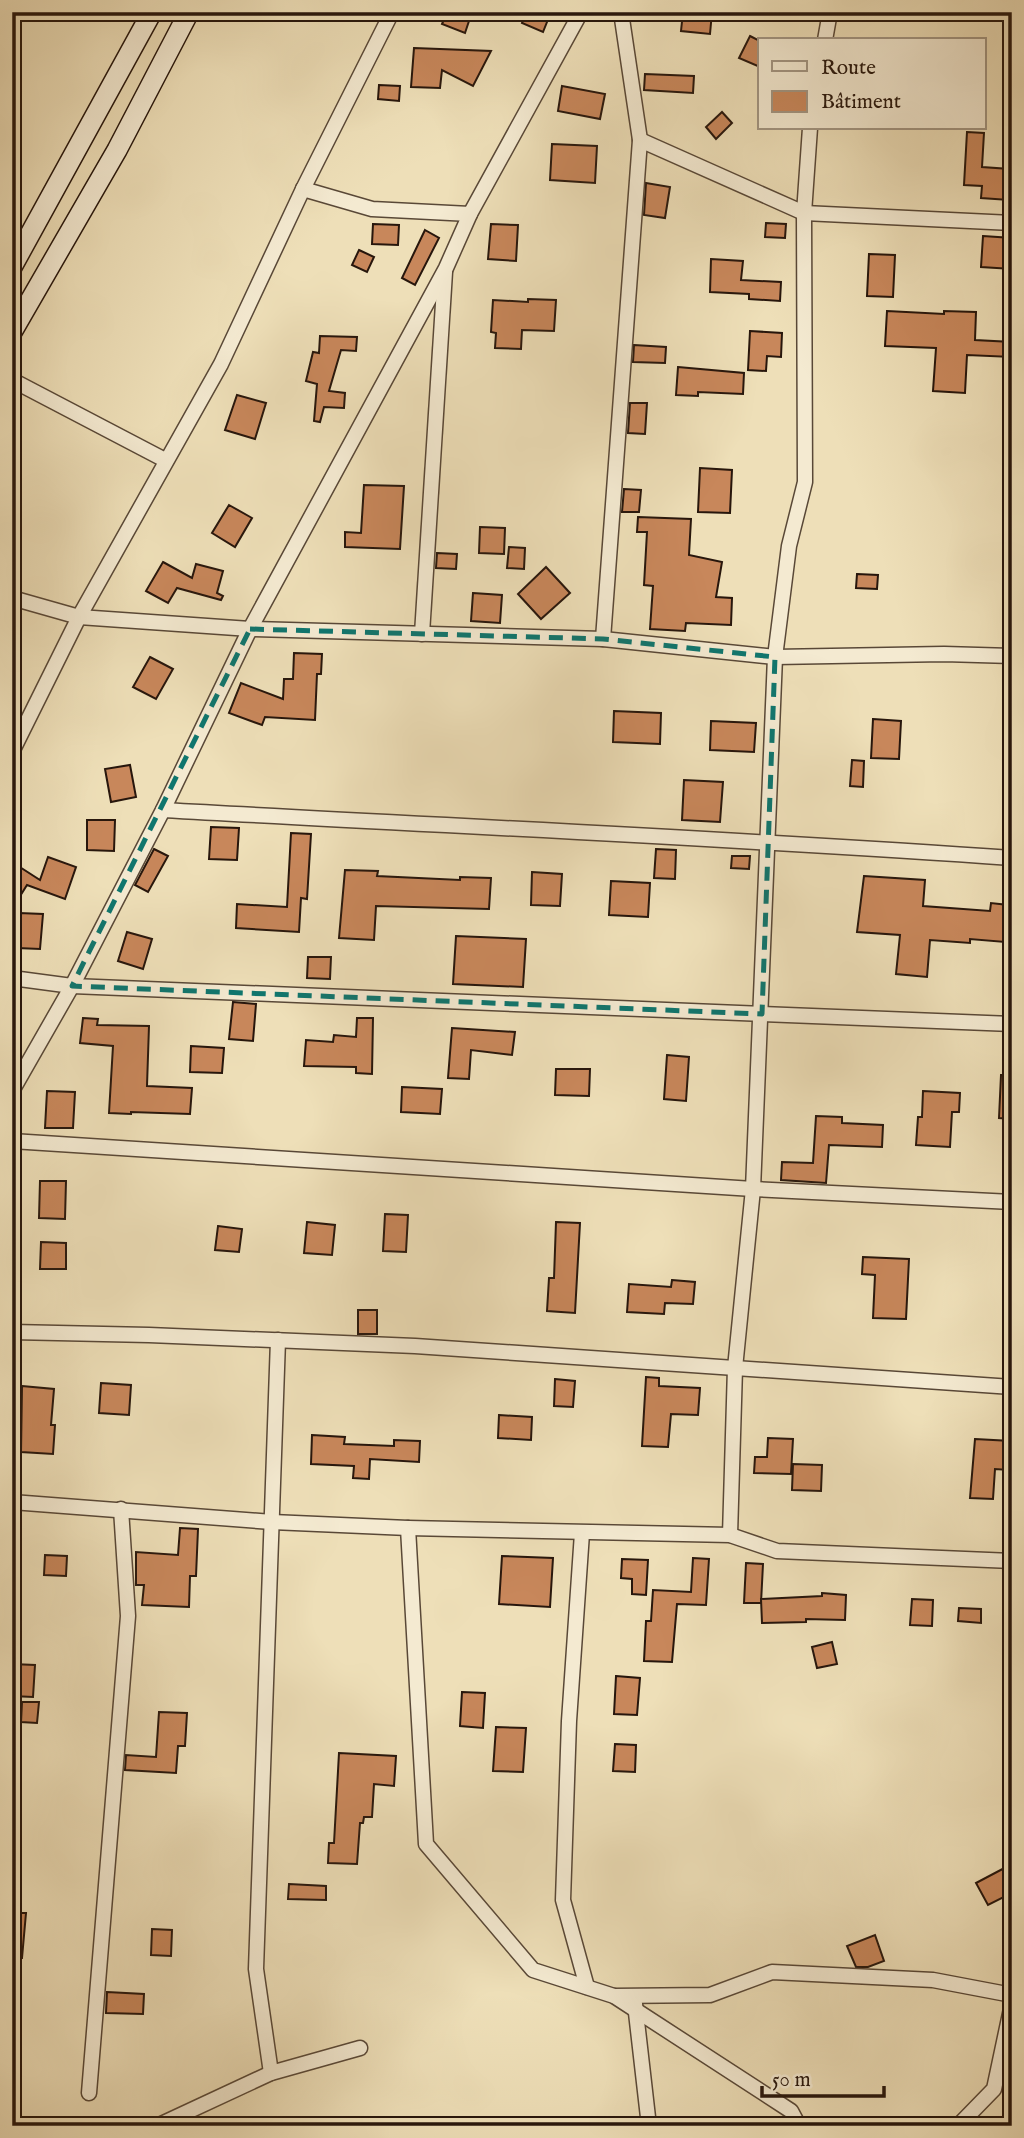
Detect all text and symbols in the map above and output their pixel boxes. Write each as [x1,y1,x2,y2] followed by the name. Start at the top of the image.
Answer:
[758,38,986,130] legend
[821,55,876,82] text: Route
[821,89,901,116] text: Bâtiment
[762,2054,884,2098] scale bar
[772,2067,811,2094] text: 50 m

